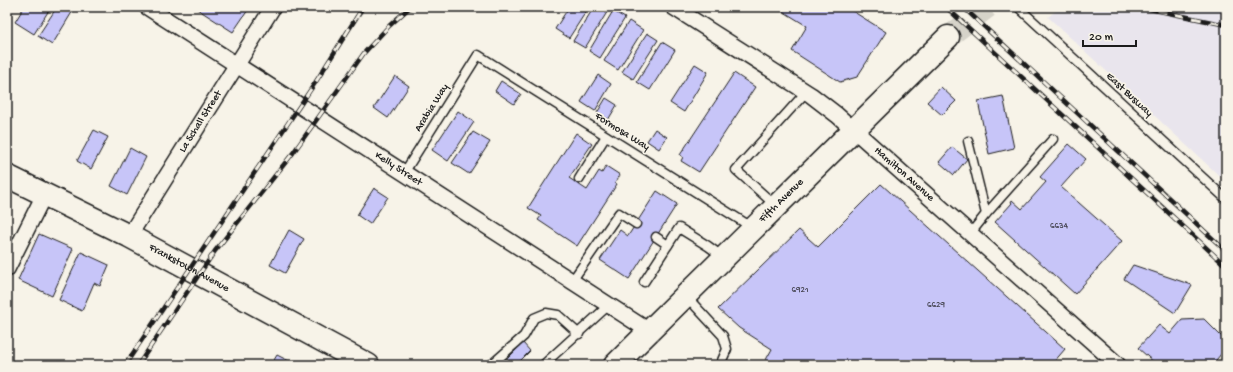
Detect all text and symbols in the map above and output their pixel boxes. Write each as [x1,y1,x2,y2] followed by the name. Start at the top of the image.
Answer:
[1083,22,1136,48] scale bar
[1089,31,1114,45] text: 20 m
[1103,70,1155,120] street label: East Busway
[413,81,452,134] street label: Arabia Way
[177,87,226,155] street label: La Schall Street
[592,110,652,154] street label: Formosa Way
[871,145,937,205] street label: Hamilton Avenue
[372,149,425,190] street label: Kelly Street
[756,176,807,226] street label: Fifth Avenue
[1050,221,1069,232] house number: 6634
[146,241,231,295] street label: Frankstown Avenue
[791,285,809,296] house number: 6921
[927,300,946,311] house number: 6629

